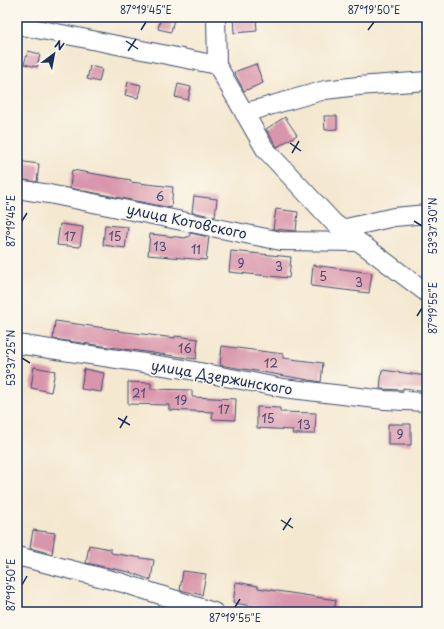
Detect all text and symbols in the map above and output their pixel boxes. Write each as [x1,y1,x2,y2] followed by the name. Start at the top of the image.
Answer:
[120,2,172,17] text: 87°19'45"E
[348,2,400,17] text: 87°19'50"E
[34,34,74,74] north arrow
[51,36,68,55] text: N
[156,187,164,205] house number: 6
[3,195,18,247] text: 87°19'45"E
[425,197,440,254] text: 53°37'30"N
[125,198,249,244] street label: улица Котовского
[64,227,76,245] house number: 17
[108,227,122,245] house number: 15
[153,237,167,255] house number: 13
[191,240,201,258] house number: 11
[237,254,245,272] house number: 9
[275,257,283,275] house number: 3
[319,267,327,285] house number: 5
[355,273,363,291] house number: 3
[425,282,440,334] text: 87°19'55"E
[3,330,18,386] text: 53°37'25"N
[178,339,192,357] house number: 16
[150,354,294,400] street label: улица Дзержинского
[264,354,278,372] house number: 12
[132,384,146,402] house number: 21
[175,391,187,409] house number: 19
[218,400,230,418] house number: 17
[261,409,275,427] house number: 15
[297,415,311,433] house number: 13
[396,425,404,443] house number: 9
[3,559,18,611] text: 87°19'50"E
[209,610,261,625] text: 87°19'55"E

